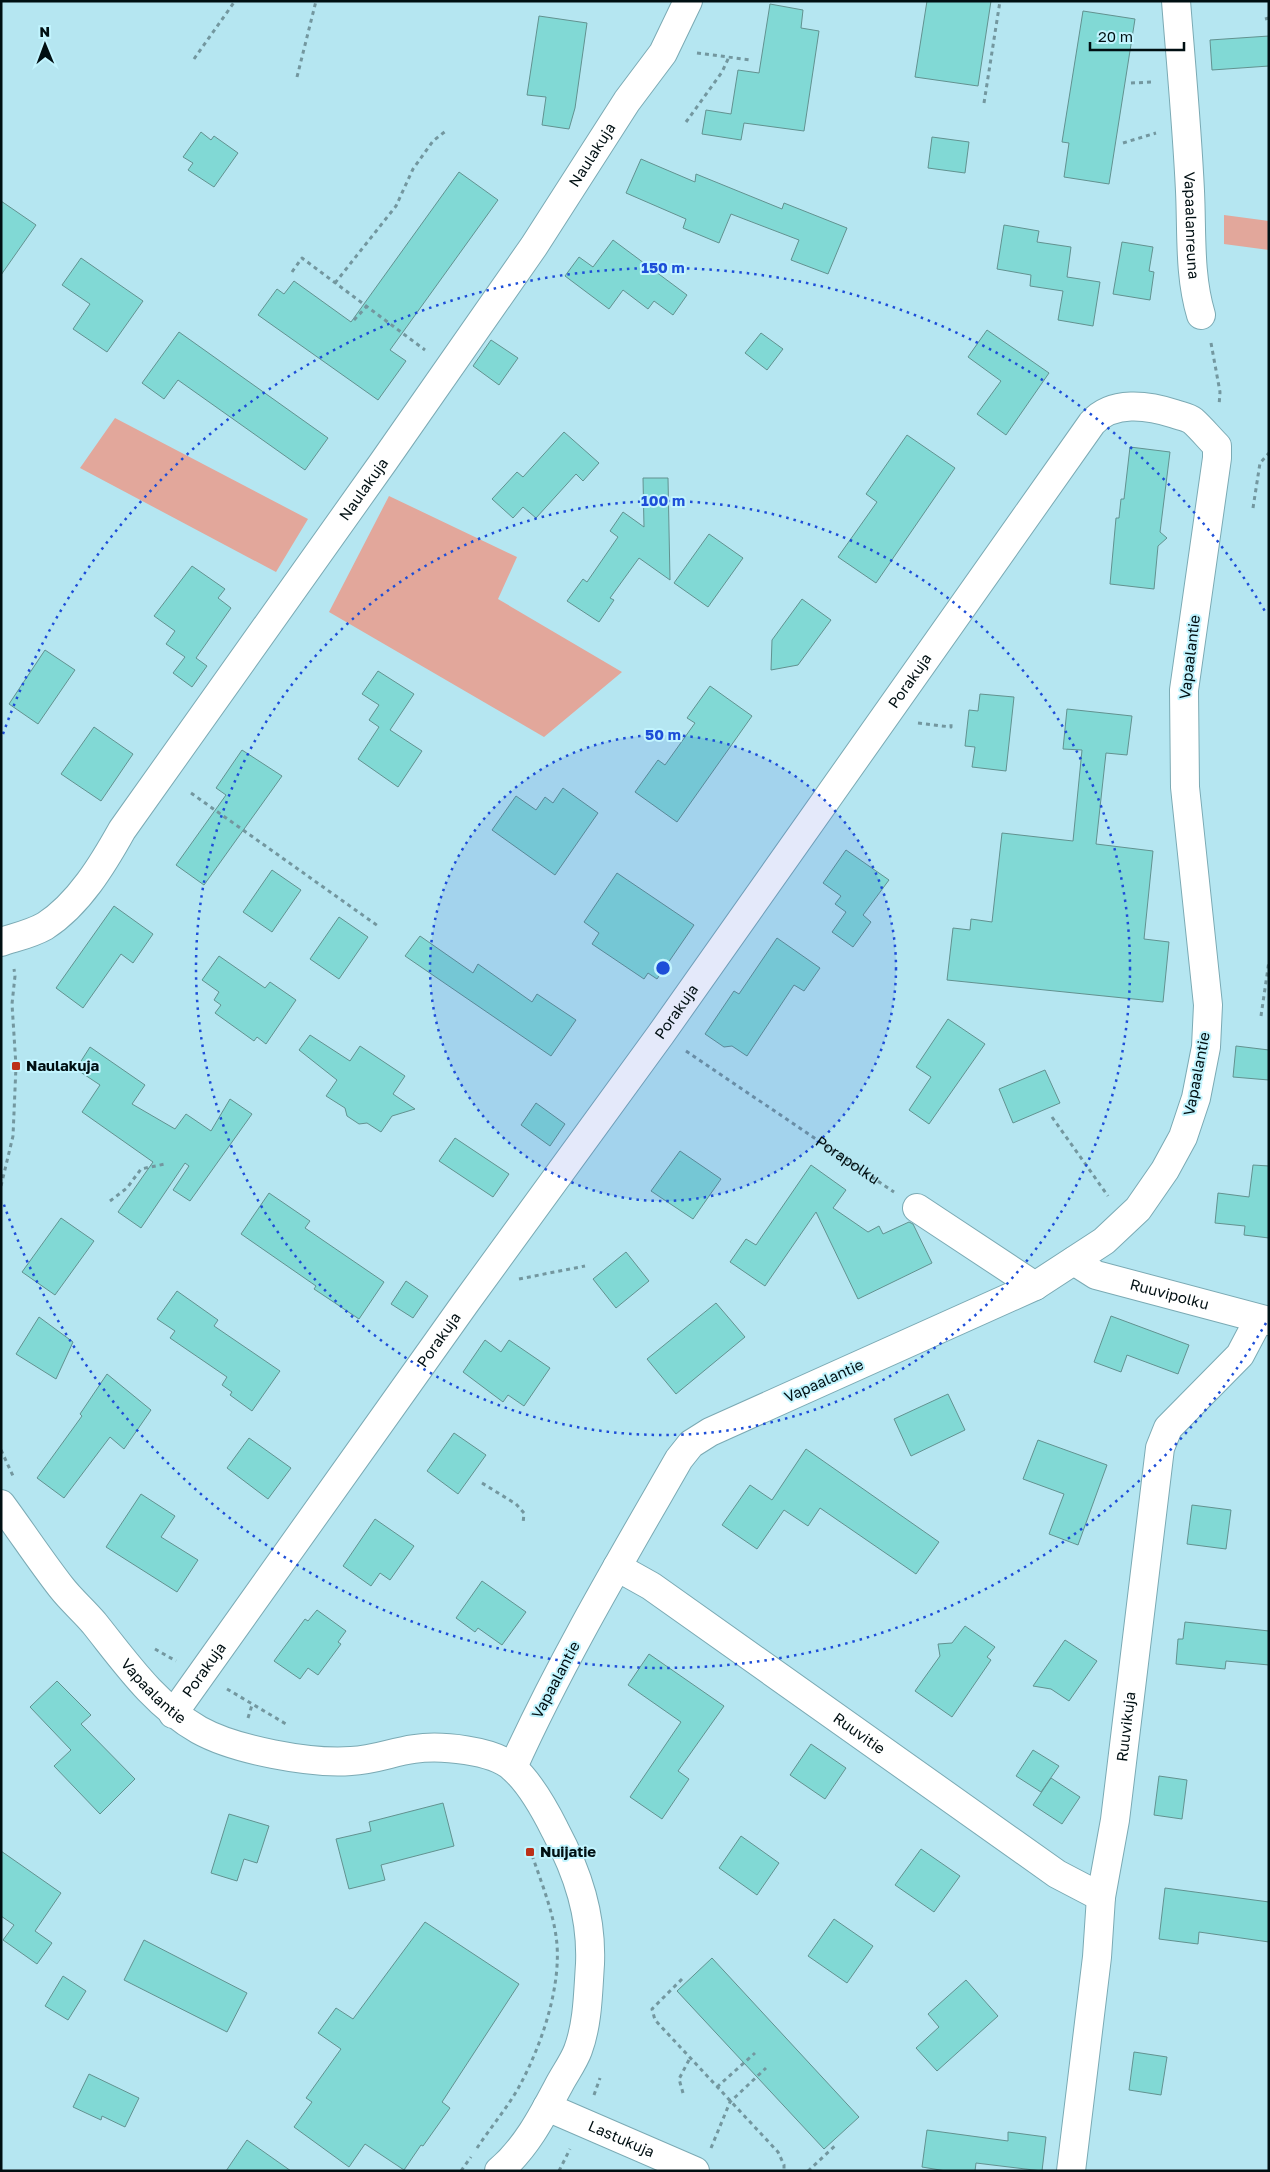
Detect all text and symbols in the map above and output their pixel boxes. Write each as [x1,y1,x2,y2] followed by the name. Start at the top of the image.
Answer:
[20,20,70,70] north arrow
[1090,20,1184,52] scale bar
[39,23,50,40] text: N
[1098,27,1133,45] text: 20 m
[564,119,619,190] street label: Naulakuja
[1181,171,1204,280] street label: Vapaalanreuna
[641,258,685,276] text: 150 m
[335,454,391,523] street label: Naulakuja
[641,491,685,509] text: 100 m
[1175,613,1203,700] street label: Vapaalantie
[884,649,935,711] street label: Porakuja
[645,725,681,743] text: 50 m
[654,959,672,977] centre of rings
[650,980,701,1042] street label: Porakuja
[1179,1030,1213,1117] street label: Vapaalantie
[26,1056,99,1074] place label: Naulakuja
[10,1060,22,1072] marker: Naulakuja
[812,1132,883,1188] street label: Porapolku
[1128,1274,1211,1313] street label: Ruuvipolku
[413,1308,464,1370] street label: Porakuja
[781,1354,866,1406] street label: Vapaalantie
[527,1638,583,1721] street label: Vapaalantie
[178,1639,229,1700] street label: Porakuja
[118,1655,190,1727] street label: Vapaalantie
[1112,1690,1138,1763] street label: Ruuvikuja
[830,1708,889,1757] street label: Ruuvitie
[540,1842,596,1860] place label: Nuijatie
[524,1846,536,1858] marker: Nuijatie
[586,2116,658,2160] street label: Lastukuja

